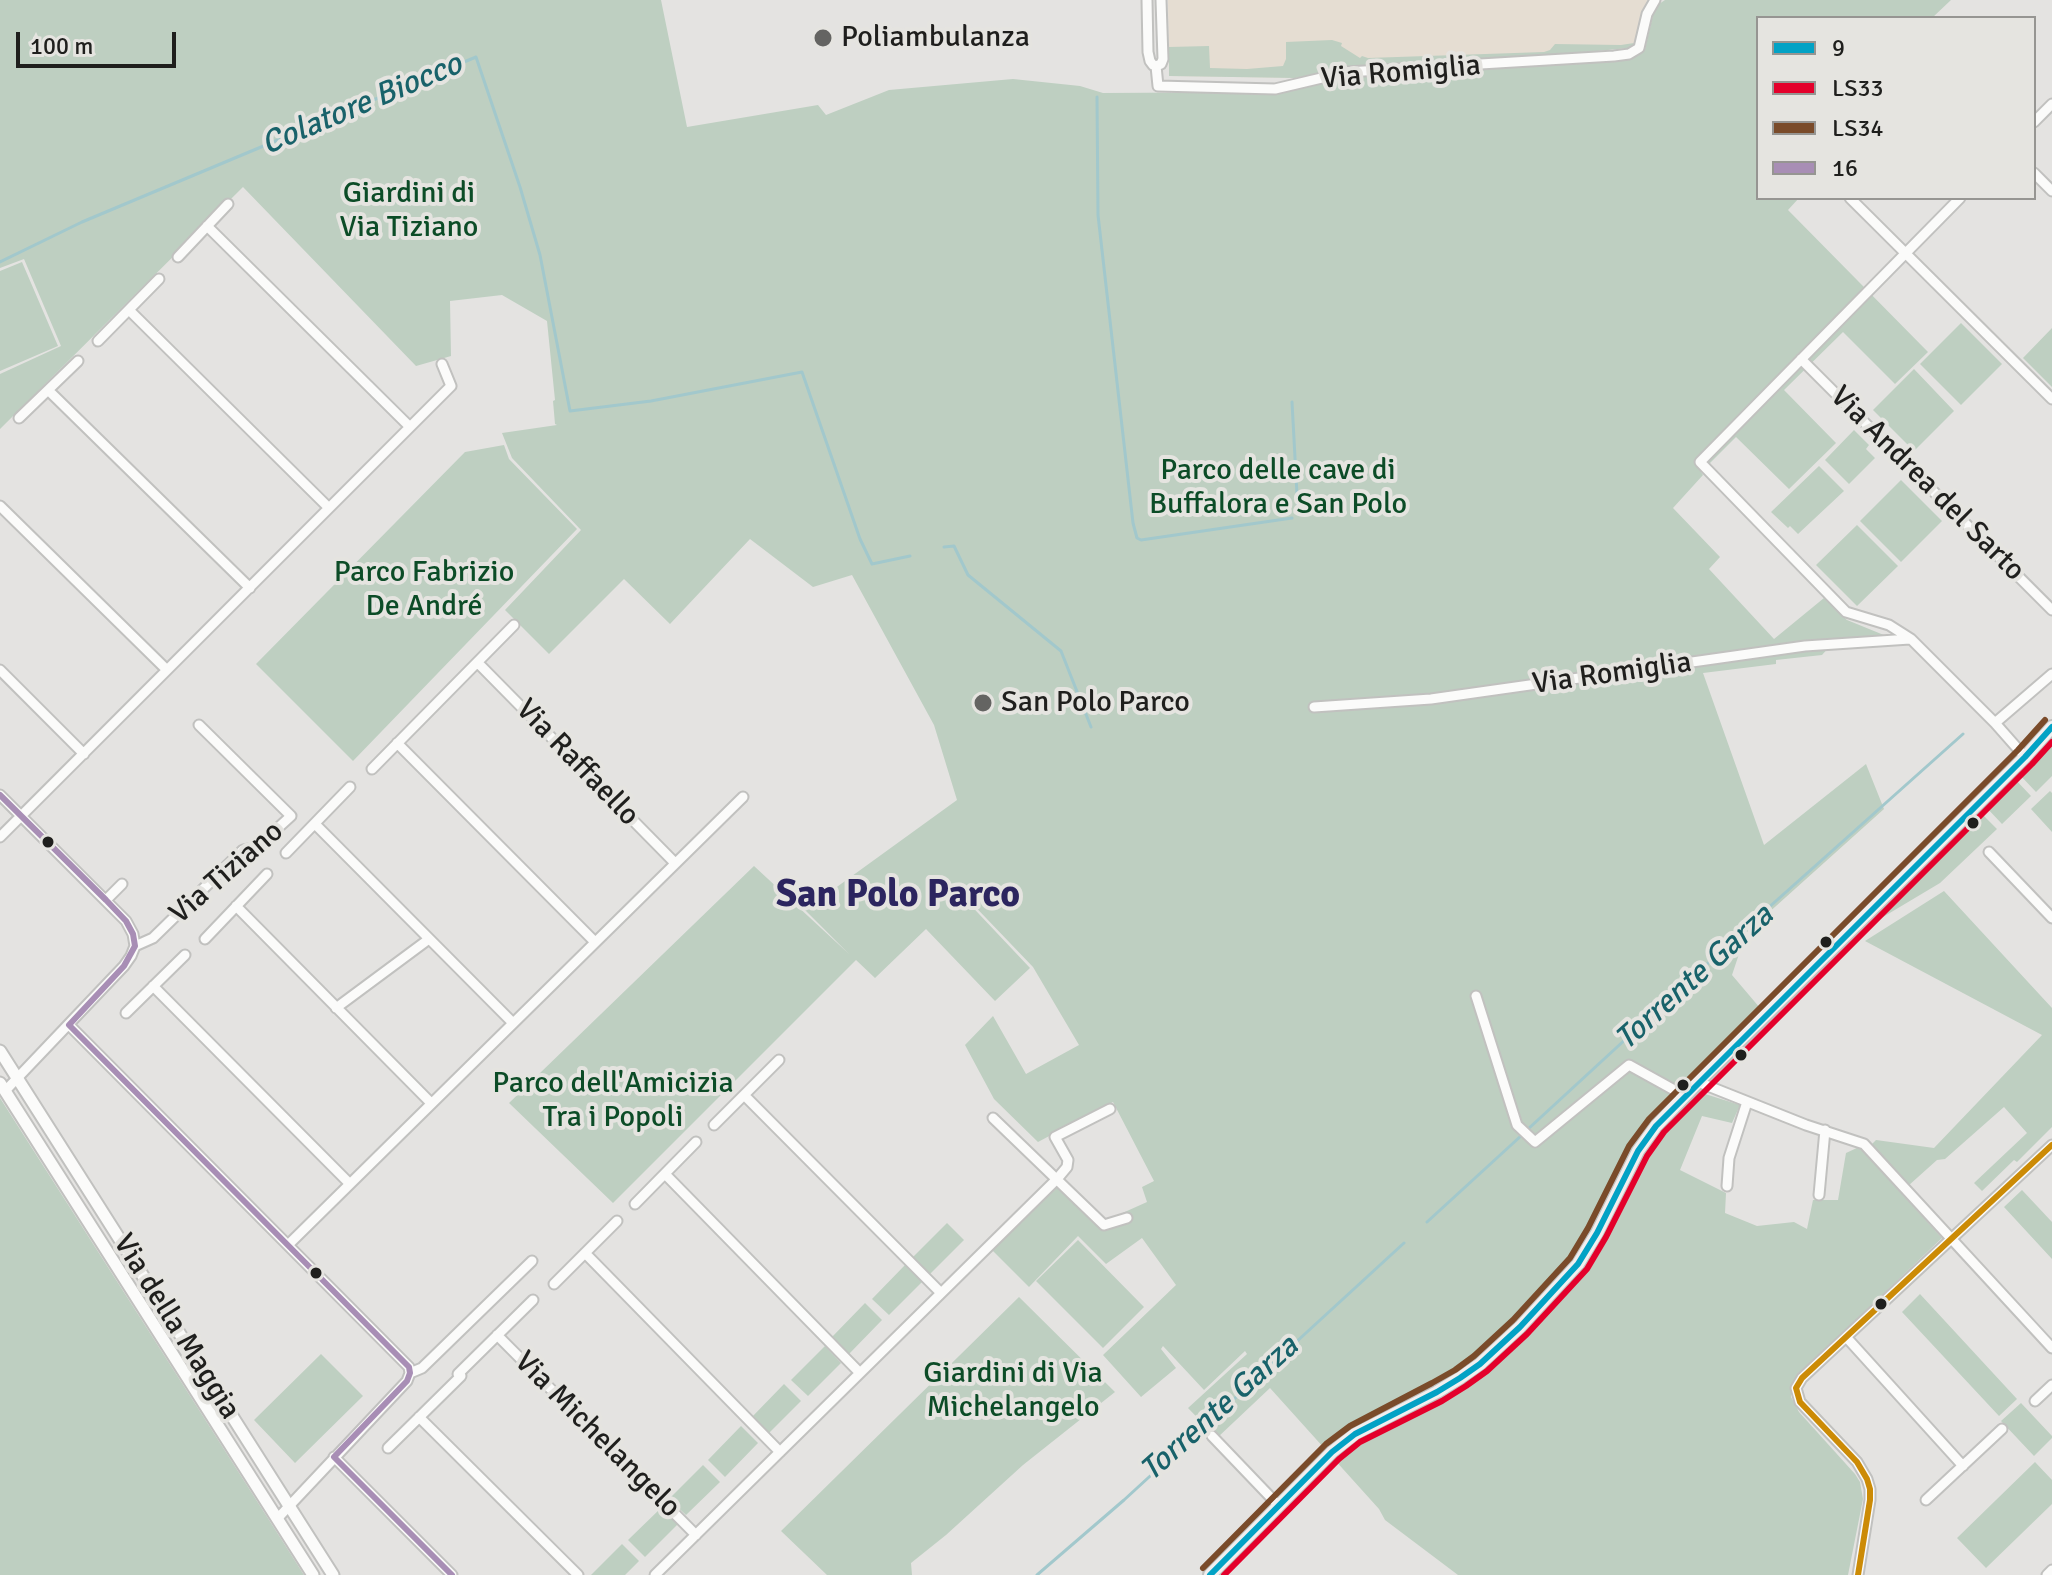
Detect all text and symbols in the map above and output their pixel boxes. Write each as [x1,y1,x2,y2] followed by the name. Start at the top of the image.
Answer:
[20,16,180,66] scale bar
[1756,16,2036,200] legend
[841,20,1030,56] place label: Poliambulanza
[812,27,834,49] marker: Poliambulanza
[30,31,93,61] text: 100 m
[1832,33,1845,63] text: 9
[256,46,468,164] water label: Colatore Biocco
[1320,48,1482,98] street label: Via Romiglia
[1832,73,1884,103] text: LS33
[1832,113,1884,143] text: LS34
[1832,153,1858,183] text: 16
[340,176,478,246] park label: Giardini di Via Tiziano
[1822,379,2032,589] street label: Via Andrea del Sarto
[1149,453,1407,524] park label: Parco delle cave di Buffalora e San Polo
[334,555,514,626] park label: Parco Fabrizio De André
[1530,645,1694,703] street label: Via Romiglia
[1001,685,1190,721] place label: San Polo Parco
[508,692,646,834] street label: Via Raffaello
[972,692,994,714] marker: San Polo Parco
[163,814,291,932] street label: Via Tiziano
[1965,815,1981,831] unlabelled marker
[40,834,56,850] unlabelled marker
[776,873,1020,919] district label: San Polo Parco
[1608,897,1782,1059] water label: Torrente Garza
[1818,934,1834,950] unlabelled marker
[1733,1047,1749,1063] unlabelled marker
[492,1066,734,1136] park label: Parco dell'Amicizia Tra i Popoli
[1675,1077,1691,1093] unlabelled marker
[105,1228,247,1426] street label: Via della Maggia
[308,1265,324,1281] unlabelled marker
[1873,1296,1889,1312] unlabelled marker
[1133,1328,1307,1490] water label: Torrente Garza
[506,1344,688,1526] street label: Via Michelangelo
[923,1356,1103,1426] park label: Giardini di Via Michelangelo

